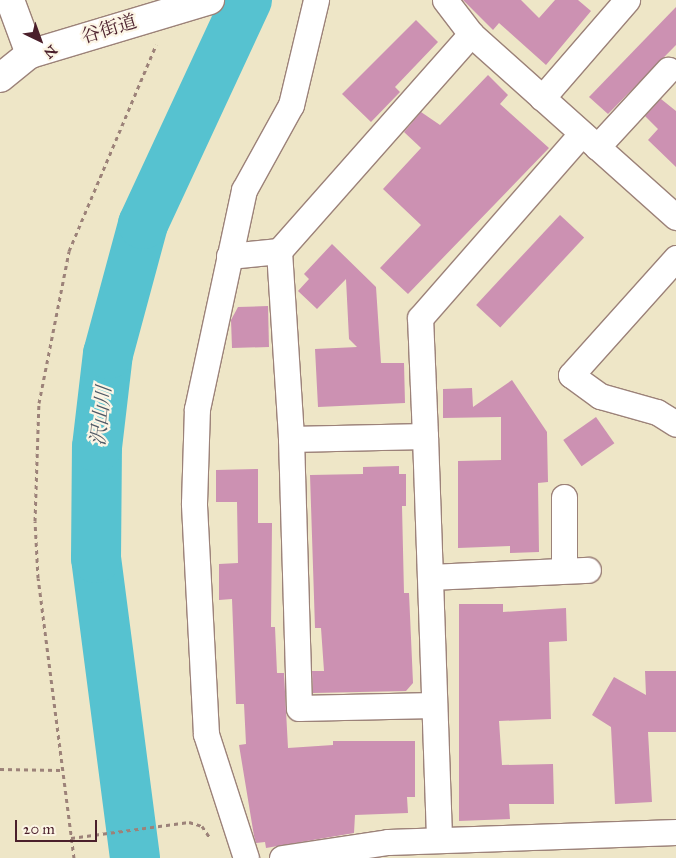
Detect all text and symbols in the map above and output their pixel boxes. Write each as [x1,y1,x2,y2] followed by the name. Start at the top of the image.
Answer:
[78,10,140,48] street label: 谷街道
[15,15,65,65] north arrow
[40,41,60,62] text: N
[86,385,116,447] water label: 沢山川
[18,810,100,842] scale bar
[23,820,55,838] text: 20 m

